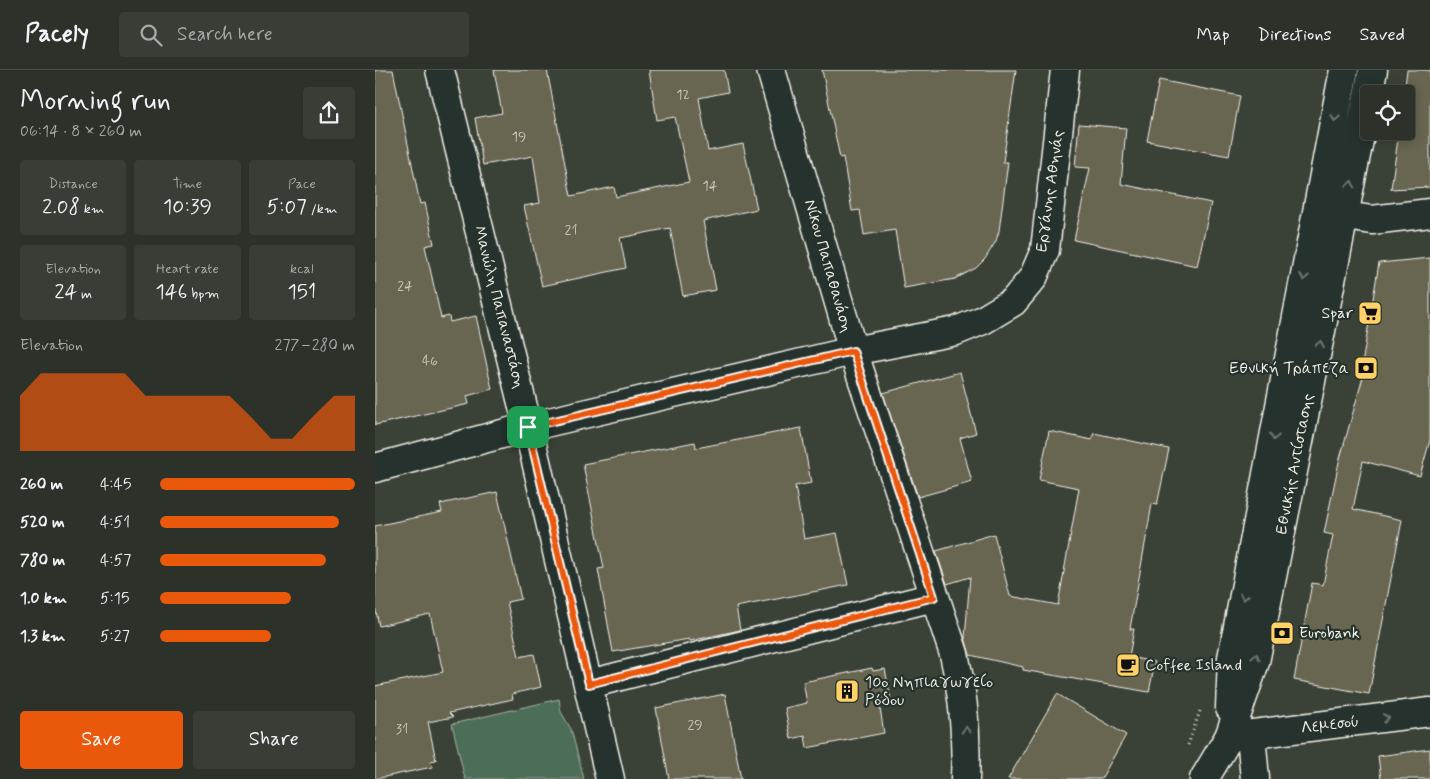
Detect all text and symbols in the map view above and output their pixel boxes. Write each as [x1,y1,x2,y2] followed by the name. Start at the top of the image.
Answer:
[119,12,469,57] search box
[25,19,89,50] text: Pacely
[137,21,165,49] icon: search
[177,22,273,47] text: Search here
[1197,23,1230,47] text: Map
[1258,23,1332,47] text: Directions
[1360,23,1405,47] text: Saved
[20,83,171,120] text: Morning run
[1360,85,1415,140] map controls
[1360,85,1415,140] button: locate
[676,86,690,104] house number: 12
[303,87,355,139] button: share
[1330,113,1340,122] one-way arrow
[20,121,142,142] text: 06:14 · 8 × 260 m
[512,128,526,146] house number: 19
[1031,129,1069,253] street label: Εργάνης Αθηνάς
[49,175,98,193] text: Distance
[173,175,202,193] text: Time
[288,175,316,193] text: Pace
[703,177,718,195] house number: 14
[1345,180,1356,189] one-way arrow
[42,193,80,221] text: 2.08
[163,193,212,221] text: 10:39
[266,193,307,221] text: 5:07
[799,197,857,335] street label: Νίκου Παπαθανάση
[80,200,104,218] text: km
[307,200,337,218] text: /km
[565,221,577,239] house number: 21
[469,223,529,391] street label: Μανώλη Παπαναστάση
[46,260,101,278] text: Elevation
[156,260,219,278] text: Heart rate
[290,260,314,278] text: kcal
[1299,273,1310,282] one-way arrow
[397,277,413,295] house number: 24
[54,278,77,306] text: 24
[155,278,188,306] text: 146
[287,278,316,306] text: 151
[77,285,92,303] text: m
[188,285,220,303] text: bpm
[1357,300,1383,326] supermarket icon: Spar
[1321,303,1354,324] place label: Spar
[20,335,83,356] text: Elevation
[275,335,355,356] text: 277–280 m
[1314,339,1324,348] one-way arrow
[422,352,438,370] house number: 46
[1353,355,1379,381] bank icon: Εθνική Τράπεζα
[1229,358,1349,379] place label: Εθνική Τράπεζα
[1271,392,1319,536] street label: Εθνικής Αντίστασης
[507,406,549,448] pin
[514,413,542,441] icon: arrive
[1269,433,1280,442] one-way arrow
[20,474,63,495] text: 260 m
[100,474,131,495] text: 4:45
[20,512,65,533] text: 520 m
[100,512,130,533] text: 4:51
[20,550,65,571] text: 780 m
[100,550,131,571] text: 4:57
[20,588,67,609] text: 1.0 km
[100,588,130,609] text: 5:15
[1239,592,1249,601] one-way arrow
[1269,620,1295,646] bank icon: Eurobank
[1299,623,1360,644] place label: Eurobank
[20,626,65,647] text: 1.3 km
[100,626,130,647] text: 5:27
[1115,652,1141,678] cafe icon: Coffee Island
[1250,653,1261,662] one-way arrow
[1145,655,1242,676] place label: Coffee Island
[865,672,993,711] place label: 10ο Νηπιαγωγείο Ρόδου
[834,678,860,704] building icon: 10ο Νηπιαγωγείο Ρόδου
[20,711,183,769] button: Save
[193,711,355,769] button: Share
[1300,711,1360,739] street label: Λεμεσού
[1381,713,1390,723] one-way arrow
[687,716,703,734] house number: 29
[396,720,408,738] house number: 31
[961,726,971,734] one-way arrow

